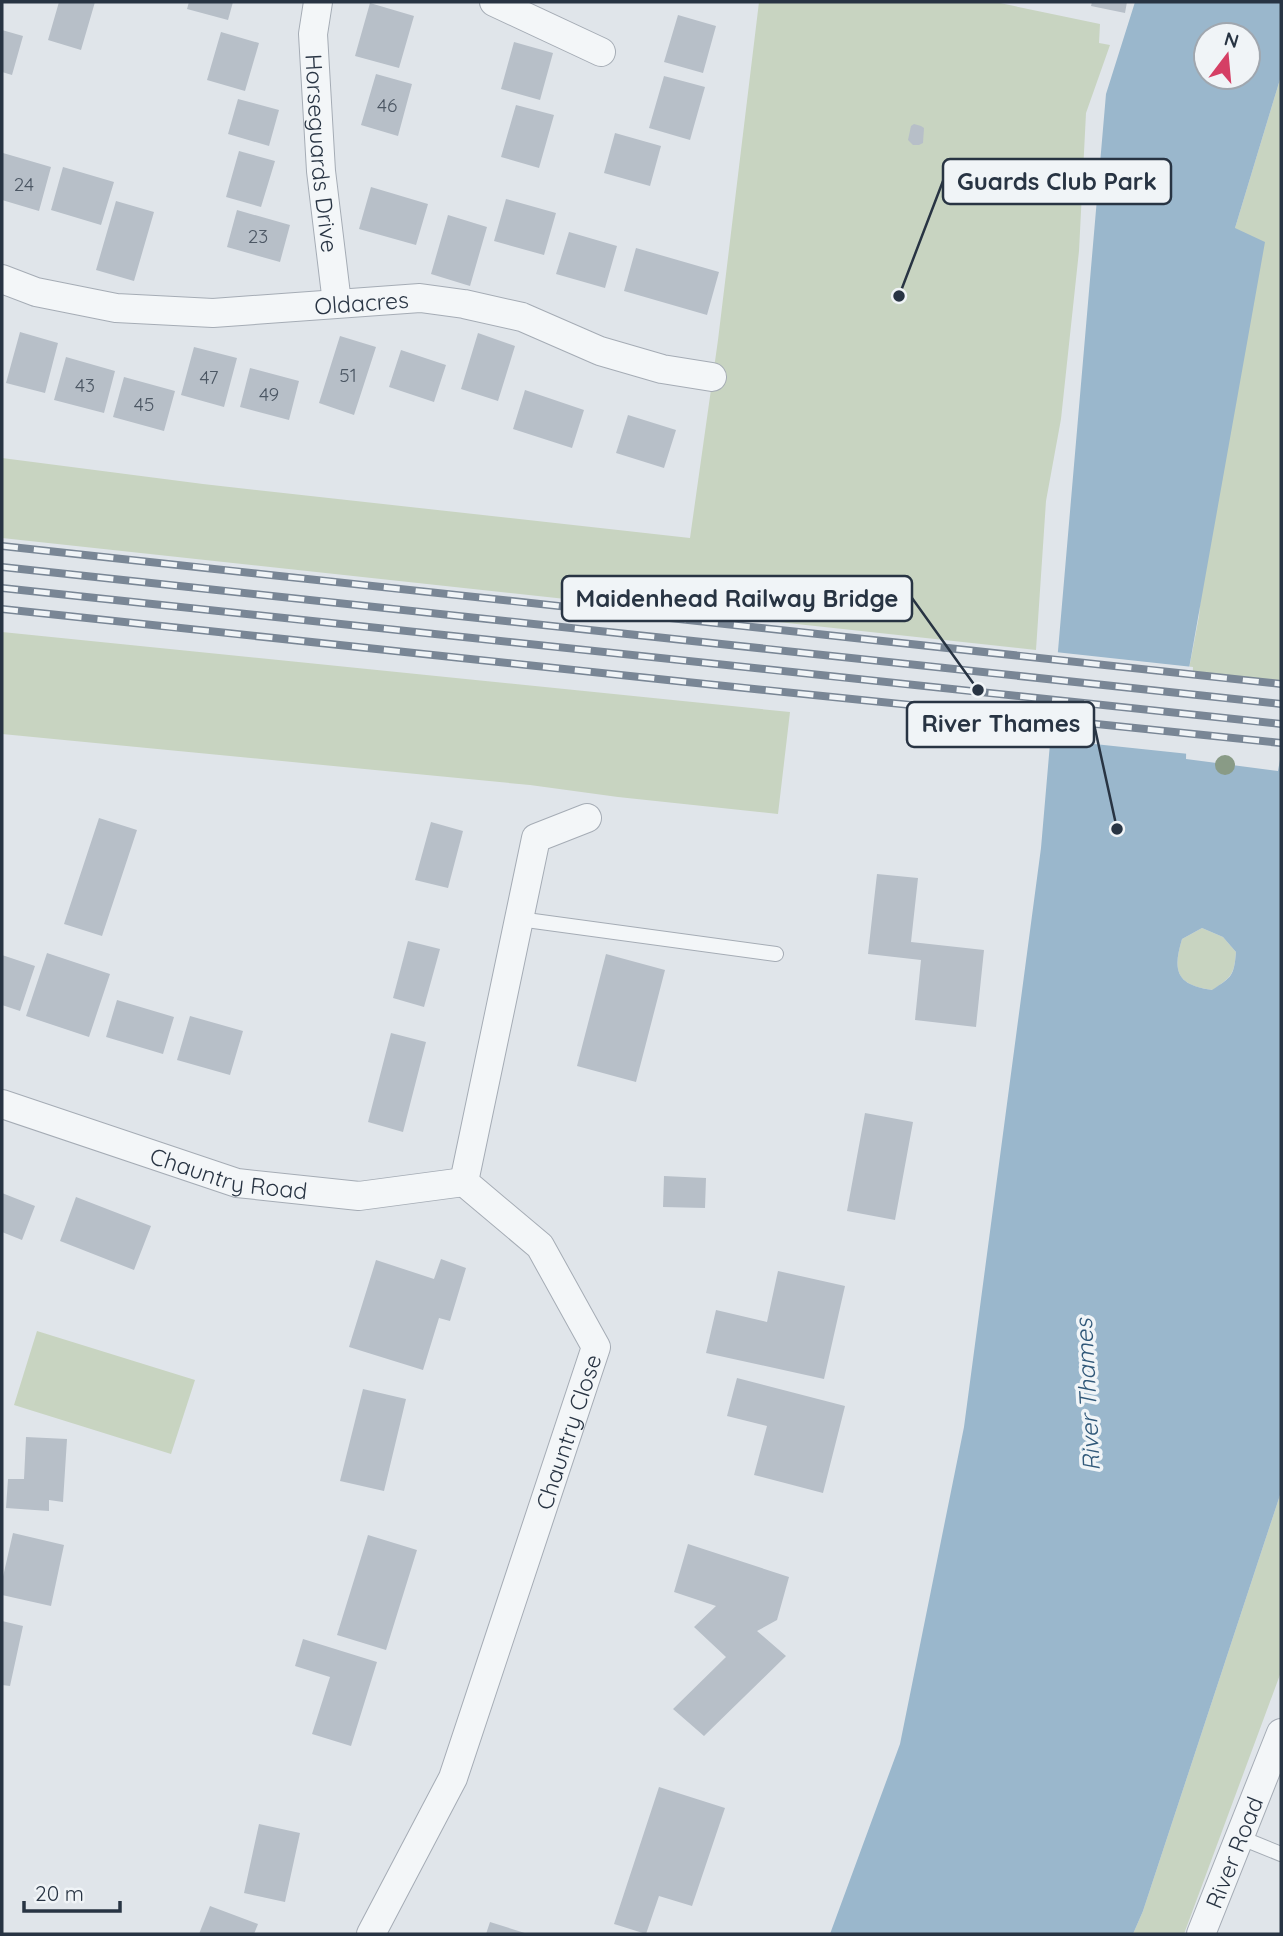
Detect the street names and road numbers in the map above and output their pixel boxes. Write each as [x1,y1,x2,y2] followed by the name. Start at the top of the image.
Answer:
[300,53,345,254] street label: Horseguards Drive
[313,284,410,320] street label: Oldacres
[146,1140,309,1205] street label: Chauntry Road
[529,1350,607,1513] street label: Chauntry Close
[1198,1792,1269,1912] street label: River Road

